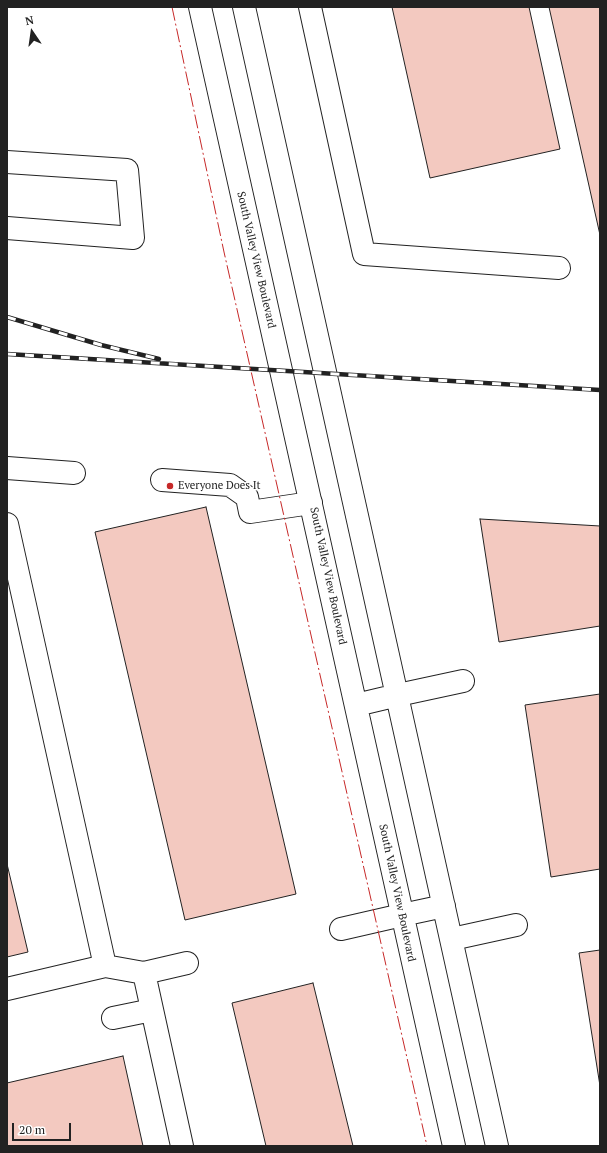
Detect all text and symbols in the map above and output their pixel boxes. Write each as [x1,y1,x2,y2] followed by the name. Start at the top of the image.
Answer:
[12,12,52,52] north arrow
[24,13,35,28] text: N
[234,190,278,330] street label: South Valley View Boulevard
[178,479,261,493] place label: Everyone Does It
[165,481,175,491] marker: Everyone Does It
[307,506,349,646] street label: South Valley View Boulevard
[376,823,418,963] street label: South Valley View Boulevard
[14,1115,73,1141] scale bar
[19,1122,45,1137] text: 20 m

